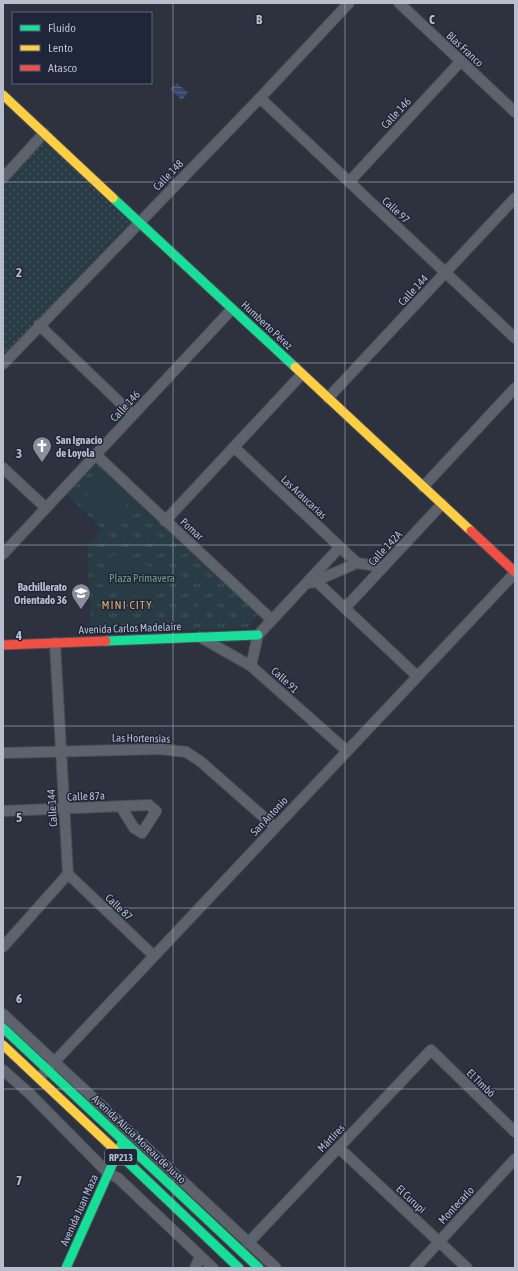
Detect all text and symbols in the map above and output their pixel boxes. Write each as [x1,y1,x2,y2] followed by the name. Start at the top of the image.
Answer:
[12,12,152,84] legend
[256,12,263,27] text: B
[429,12,435,27] text: C
[48,21,76,35] text: Fluido
[444,29,486,69] street label: Blas Franco
[48,41,73,55] text: Lento
[48,61,78,75] text: Atasco
[379,95,413,131] street label: Calle 146
[151,157,185,193] street label: Calle 148
[380,194,412,226] street label: Calle 97
[16,265,22,280] text: 2
[396,272,430,308] street label: Calle 144
[239,298,295,352] street label: Humberto Pérez
[108,388,142,424] street label: Calle 146
[56,434,102,459] place label: San Ignacio de Loyola
[31,435,53,463] church icon: San Ignacio de Loyola
[16,446,22,461] text: 3
[279,473,329,521] street label: Las Araucarias
[178,515,206,543] street label: Pomar
[366,528,405,568] street label: Calle 142A
[109,572,175,584] park label: Plaza Primavera
[14,581,67,606] place label: Bachillerato Orientado 36
[70,582,92,610] school or university icon: Bachillerato Orientado 36
[102,598,152,612] district label: MINI CITY
[78,620,182,636] street label: Avenida Carlos Madelaire
[15,628,22,643] text: 4
[269,665,301,695] street label: Calle 91
[112,731,170,745] street label: Las Hortensias
[45,789,59,827] street label: Calle 144
[67,789,105,803] street label: Calle 87a
[248,794,290,838] street label: San Antonio
[16,810,22,825] text: 5
[103,891,135,923] street label: Calle 87
[16,991,22,1006] text: 6
[464,1067,498,1099] street label: El Timbó
[90,1092,188,1186] street label: Avenida Alicia Moreau de Justo
[315,1122,347,1154] street label: Mártires
[105,1149,137,1165] road number: RP213
[58,1172,100,1248] street label: Avenida Juan Maza
[16,1173,22,1188] text: 7
[394,1182,428,1216] street label: El Curupí
[436,1184,476,1226] street label: Montecarlo

